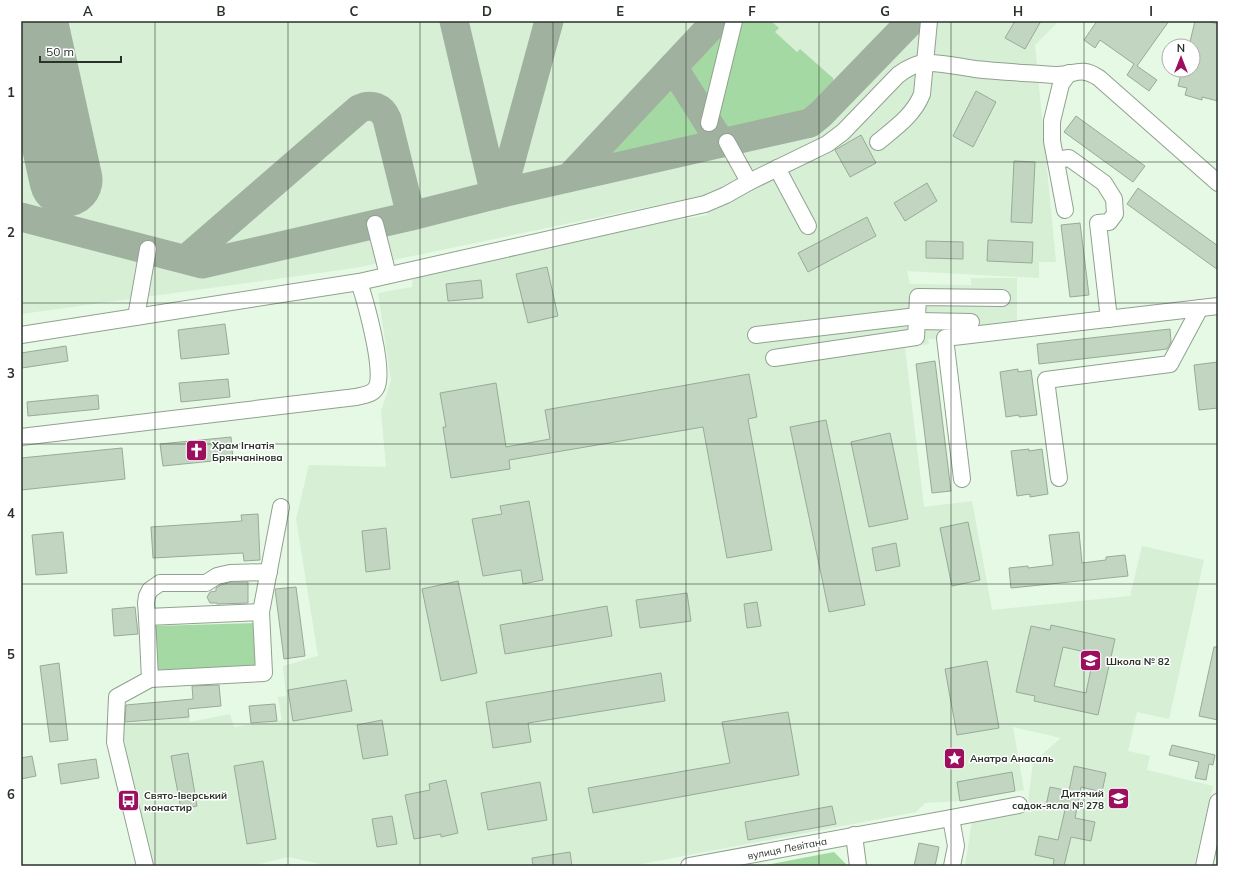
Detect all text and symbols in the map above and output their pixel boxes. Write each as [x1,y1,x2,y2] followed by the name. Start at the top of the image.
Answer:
[83,3,93,19] text: A
[217,3,226,19] text: B
[350,3,359,19] text: C
[482,3,492,19] text: D
[616,3,624,19] text: E
[748,3,756,19] text: F
[880,3,890,19] text: G
[1013,3,1023,19] text: H
[1149,3,1153,19] text: I
[40,38,121,64] scale bar
[1161,38,1201,78] north arrow
[1177,41,1185,55] text: N
[46,44,74,59] text: 50 m
[7,84,15,100] text: 1
[7,224,15,240] text: 2
[7,365,15,381] text: 3
[184,438,210,464] church icon: Храм Ігнатія Брянчанінова
[211,439,283,464] place label: Храм Ігнатія Брянчанінова
[7,505,15,521] text: 4
[7,646,15,662] text: 5
[1078,648,1104,674] school or university icon: Школа № 82
[1106,655,1170,668] place label: Школа № 82
[942,745,968,771] place icon: Анатра Анасаль
[970,752,1054,765] place label: Анатра Анасаль
[7,786,15,802] text: 6
[1106,786,1132,812] school or university icon: Дитячий садок-ясла № 278
[1012,787,1104,812] place label: Дитячий садок-ясла № 278
[116,788,142,814] bus stop icon: Свято-Іверський монастир
[144,789,227,814] place label: Свято-Іверський монастир
[746,834,828,863] street label: вулиця Левітана

